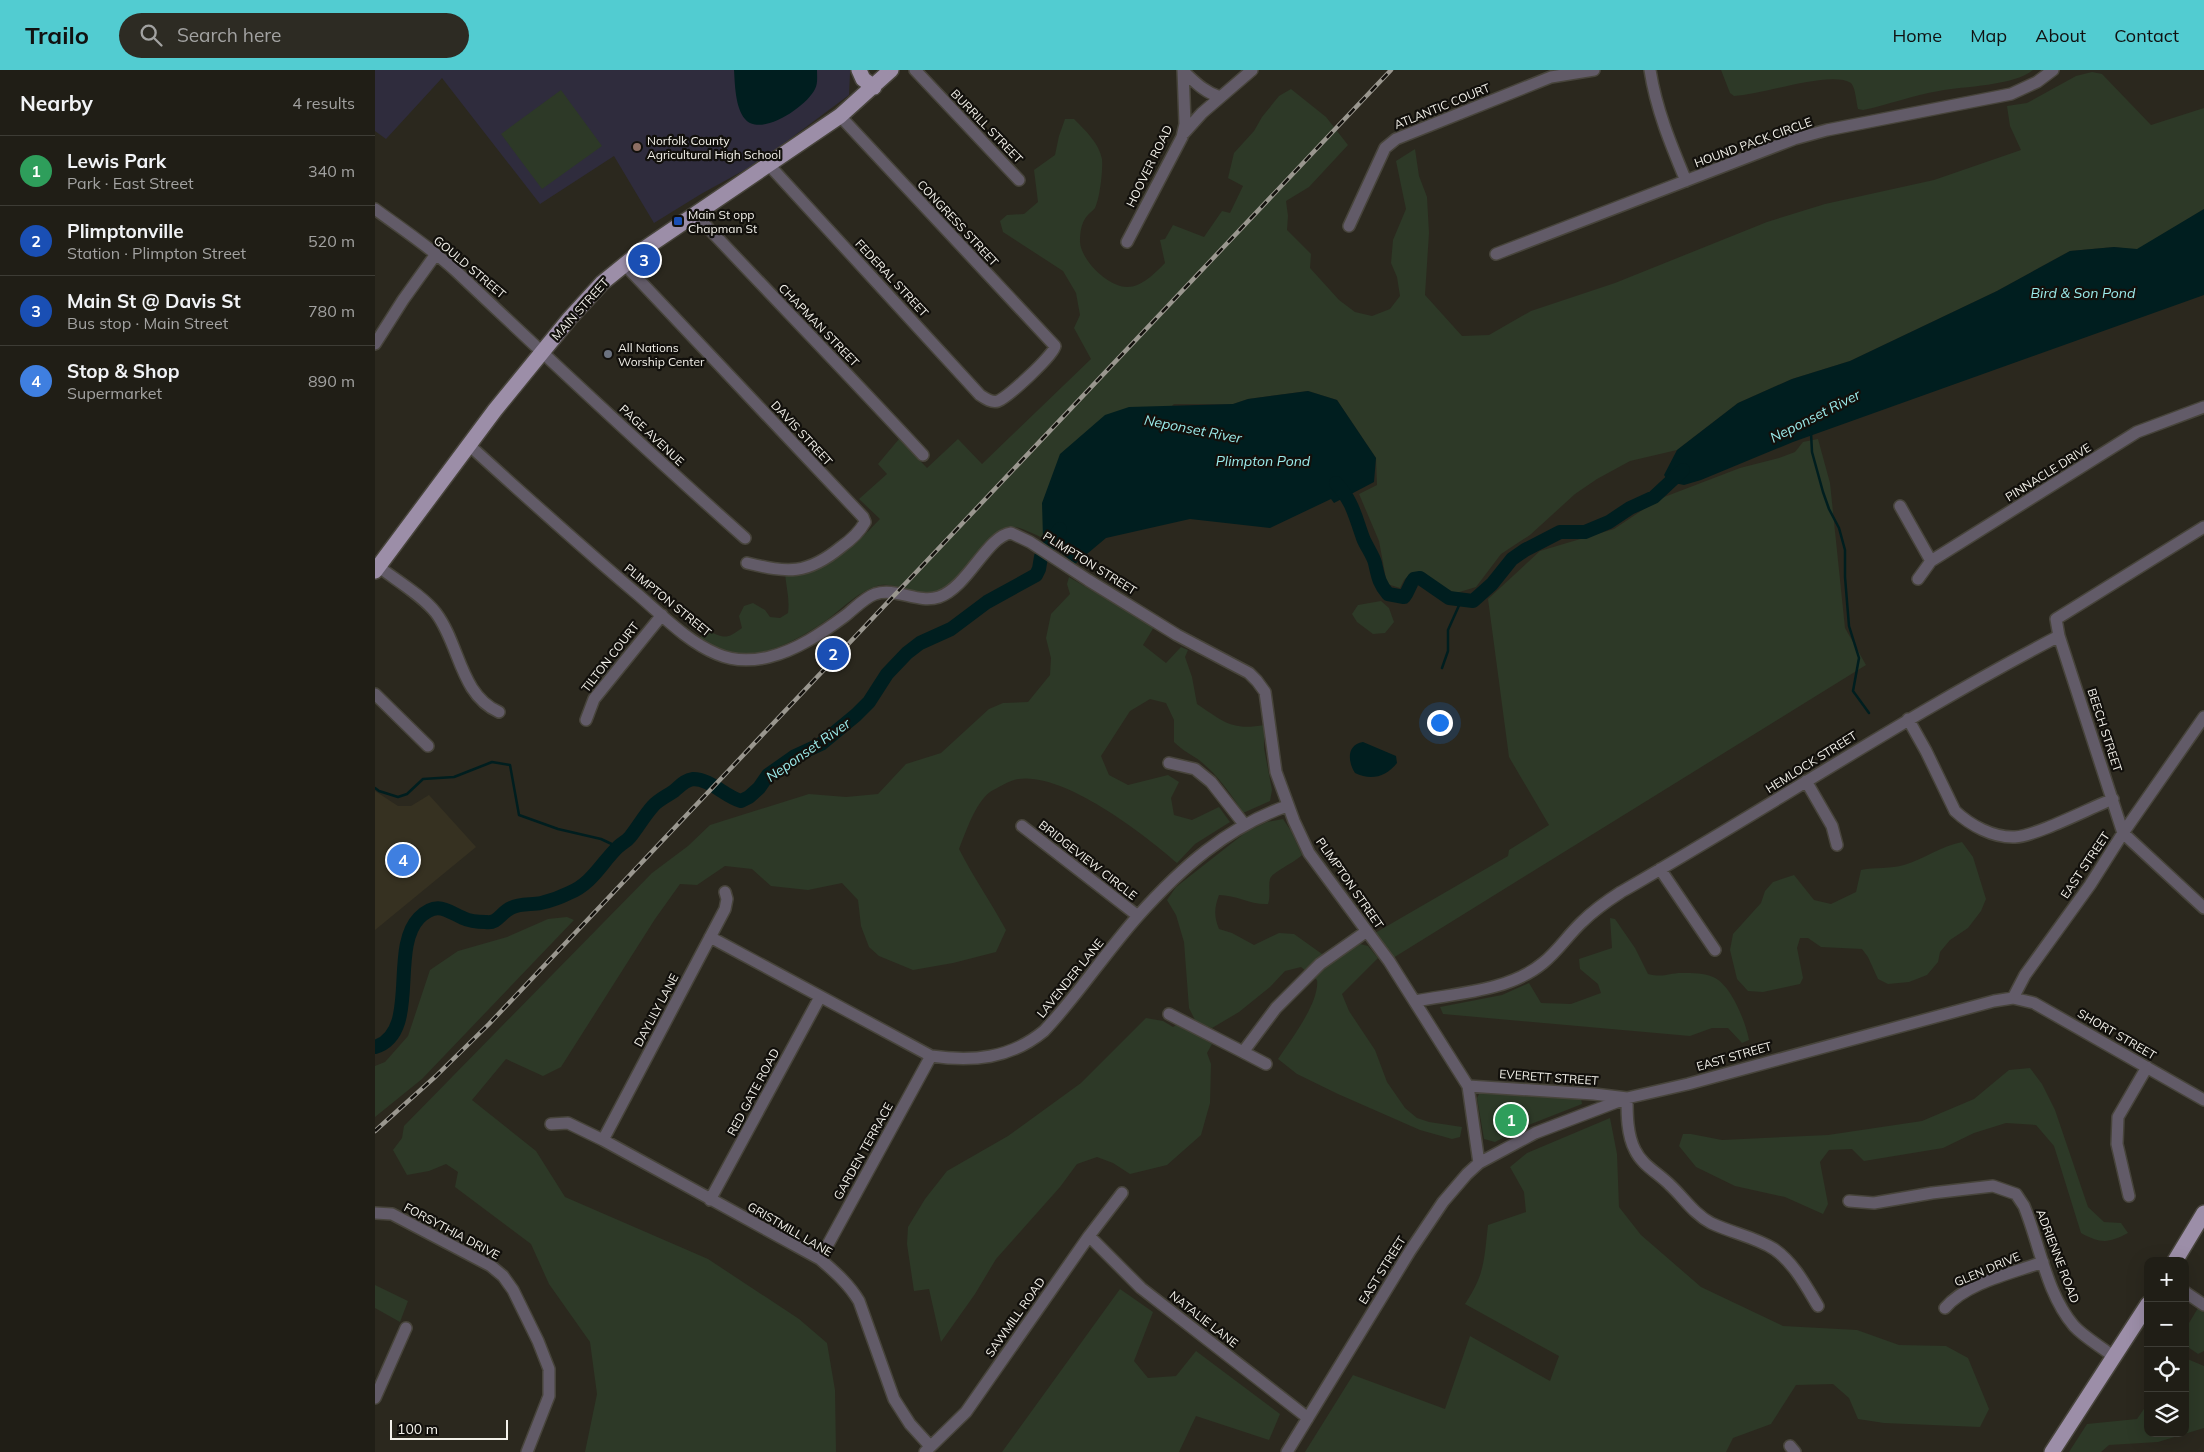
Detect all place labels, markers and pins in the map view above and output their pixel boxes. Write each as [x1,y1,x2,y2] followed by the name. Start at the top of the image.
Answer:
[647,133,781,162] place label: Norfolk County Agricultural High School
[631,141,643,153] marker: Norfolk County Agricultural High School
[688,207,757,236] place label: Main St opp Chapman St
[672,215,684,227] marker: Main St opp Chapman St
[628,241,660,279] pin: 3
[618,340,705,369] place label: All Nations Worship Center
[602,348,614,360] marker: All Nations Worship Center
[817,635,849,673] pin: 2
[387,841,419,879] pin: 4
[1495,1101,1527,1139] pin: 1

